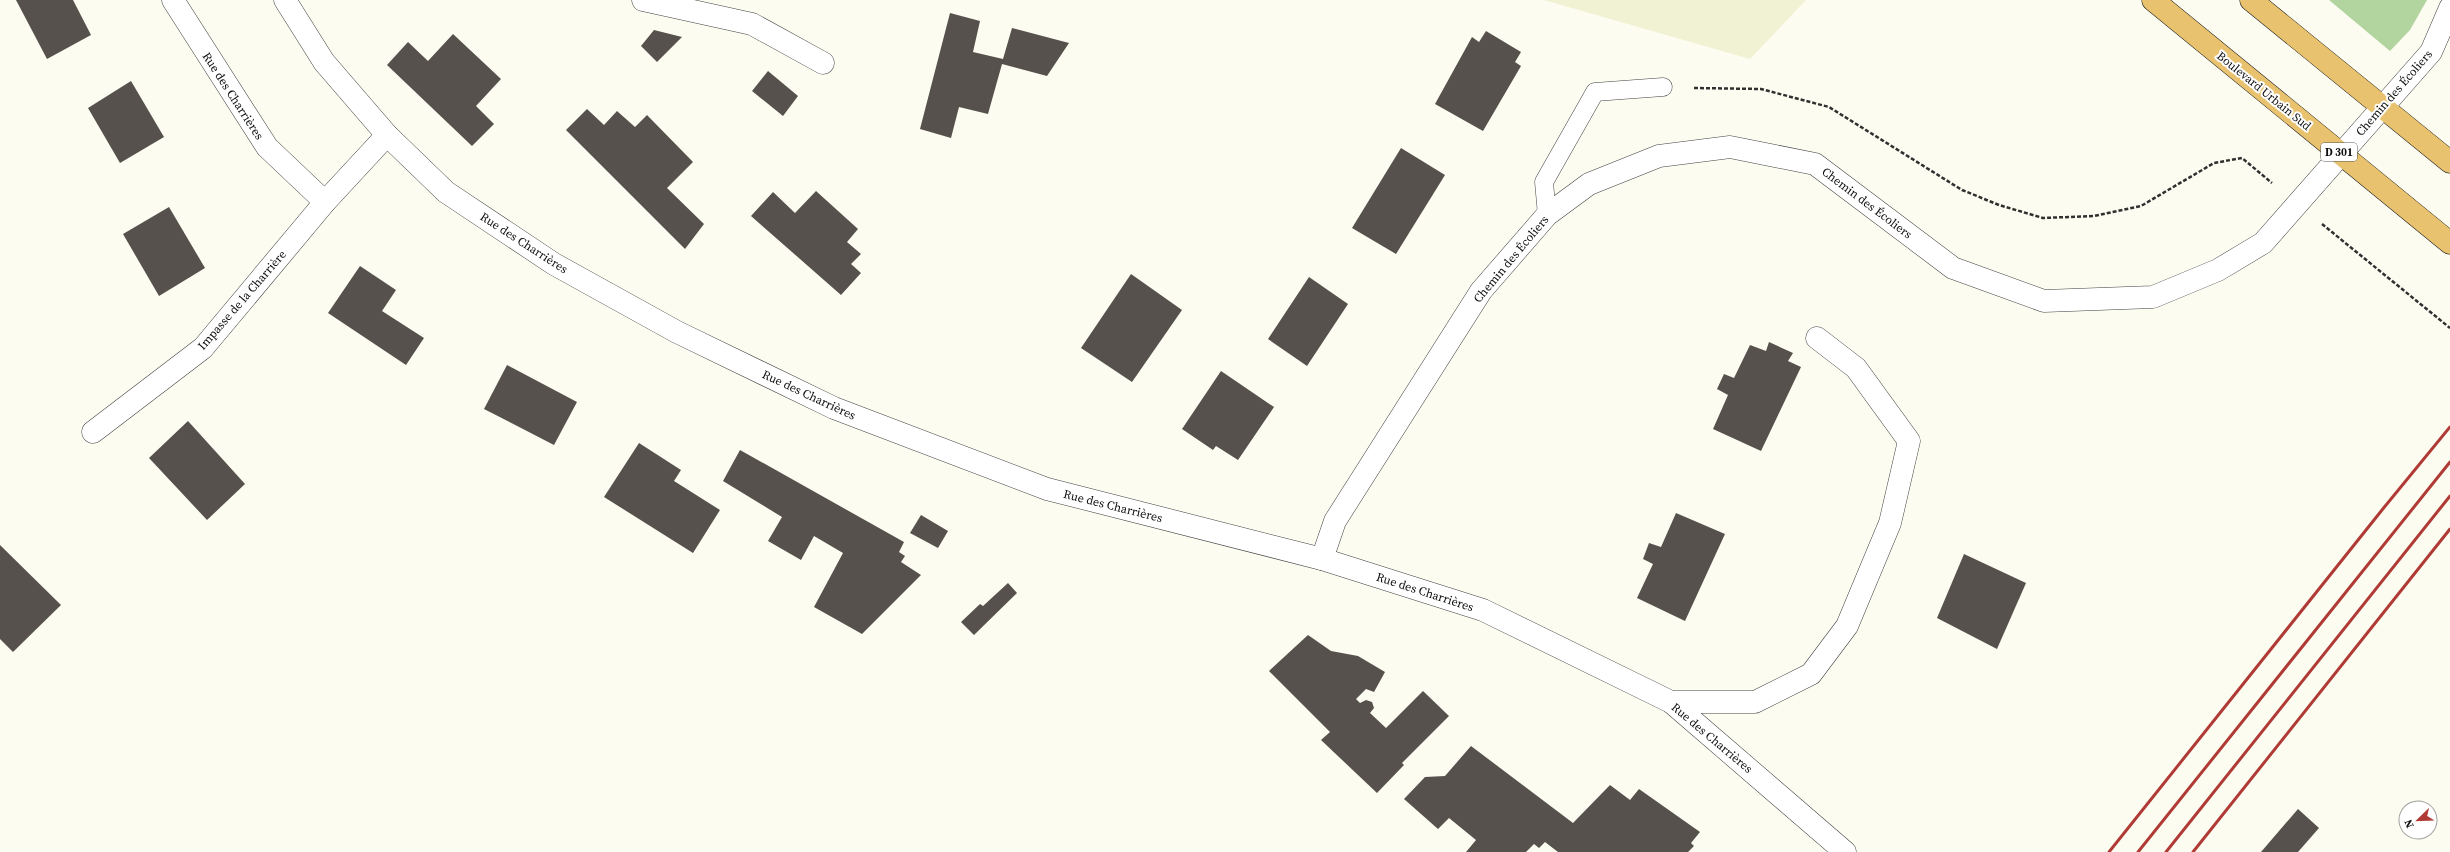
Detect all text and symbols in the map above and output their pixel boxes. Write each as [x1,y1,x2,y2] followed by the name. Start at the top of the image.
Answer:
[2352,47,2436,139] street label: Chemin des Écoliers
[2214,48,2315,134] street label: Boulevard Urbain Sud
[199,49,267,143] street label: Rue des Charrières
[2321,143,2357,161] road number: D 301
[1819,164,1915,242] street label: Chemin des Écoliers
[477,209,571,277] street label: Rue des Charrières
[1470,212,1552,306] street label: Chemin des Écoliers
[194,247,290,353] street label: Impasse de la Charrière
[760,366,858,424] street label: Rue des Charrières
[1062,486,1164,526] street label: Rue des Charrières
[1374,569,1476,615] street label: Rue des Charrières
[1668,699,1756,777] street label: Rue des Charrières
[2398,800,2438,840] north arrow
[2401,817,2418,830] text: N

